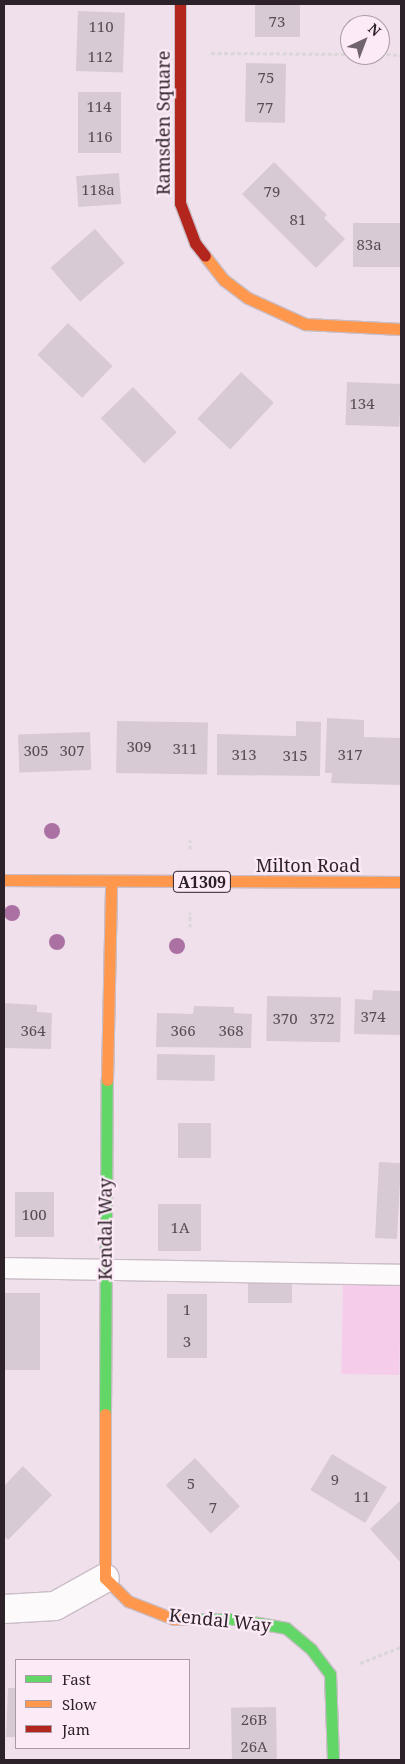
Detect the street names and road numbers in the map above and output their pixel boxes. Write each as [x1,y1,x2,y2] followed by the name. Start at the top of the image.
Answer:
[152,51,174,195] street label: Ramsden Square
[256,854,360,876] street label: Milton Road
[172,869,232,896] road number: A1309
[94,1178,116,1280] street label: Kendal Way
[168,1604,272,1636] street label: Kendal Way

